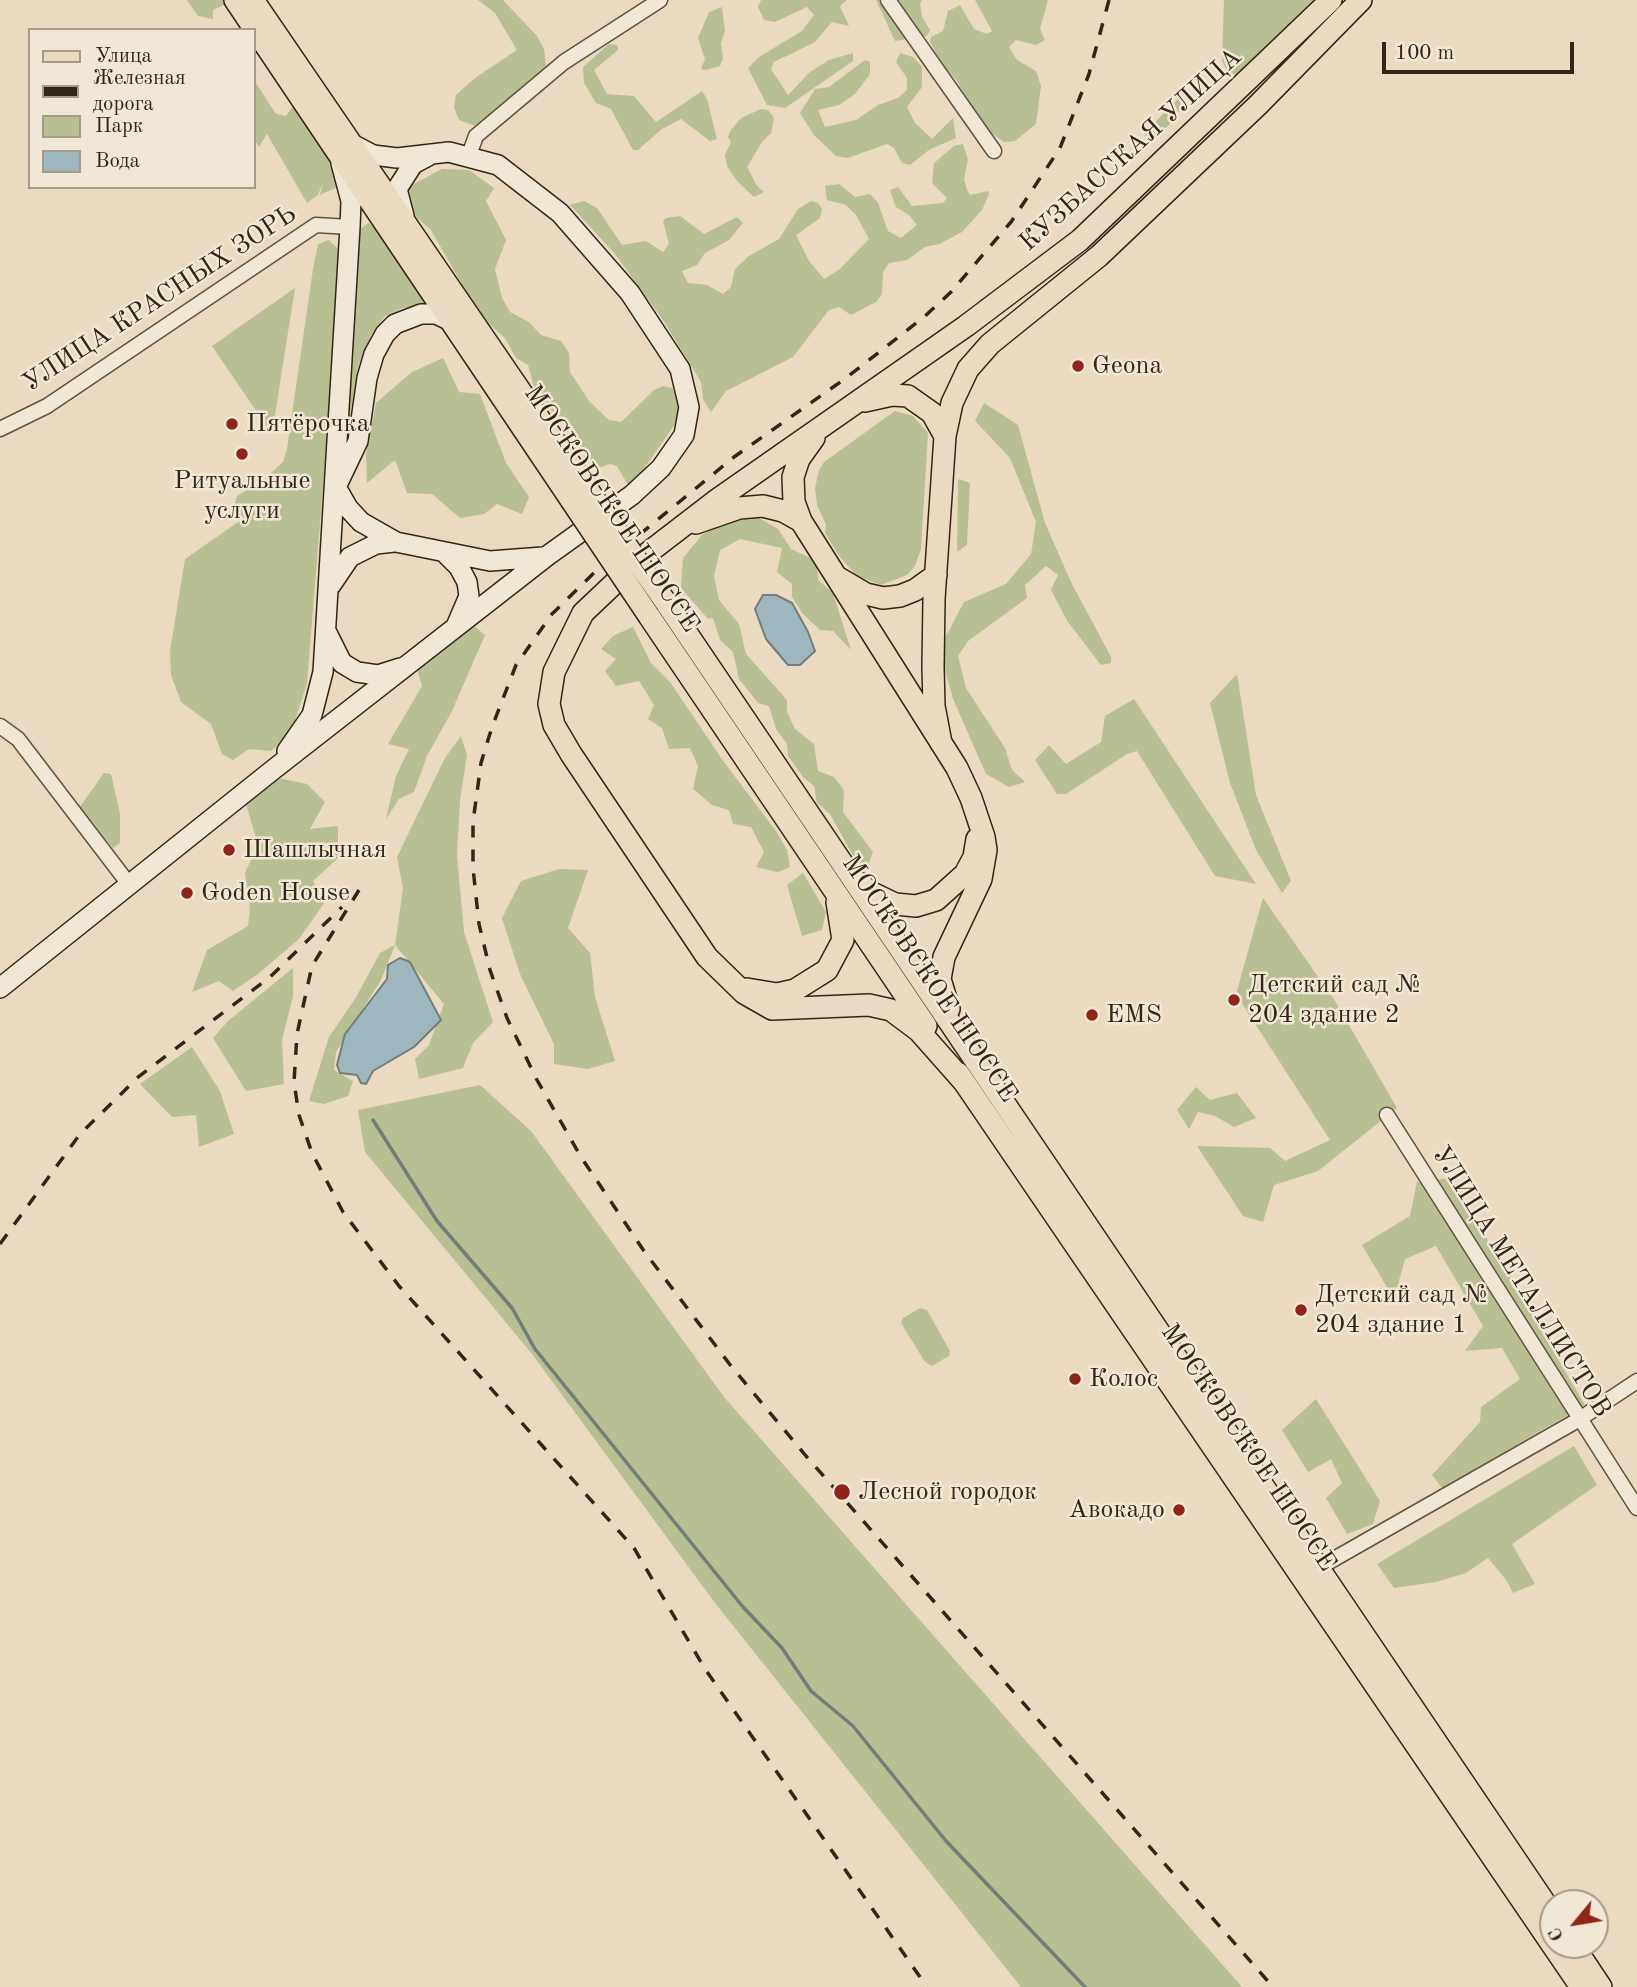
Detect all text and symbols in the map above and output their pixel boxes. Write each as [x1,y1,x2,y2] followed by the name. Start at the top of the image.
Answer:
[28,28,256,189] legend
[1385,28,1578,72] scale bar
[1013,42,1249,258] street label: КУЗБАССКАЯ УЛИЦА
[1395,43,1454,64] text: 100 m
[95,46,152,67] text: Улица
[93,68,186,115] text: Железная дорога
[95,116,143,137] text: Парк
[95,151,140,172] text: Вода
[17,199,303,399] street label: УЛИЦА КРАСНЫХ ЗОРЬ
[1092,350,1162,382] place label: Geona
[1070,358,1086,374] marker: Geona
[516,379,706,639] street label: МОСКОВСКОЕ ШОССЕ
[246,408,369,440] place label: Пятёрочка
[224,416,240,432] marker: Пятёрочка
[234,446,250,462] marker: Ритуальные услуги
[174,465,310,526] place label: Ритуальные услуги
[243,834,387,866] place label: Шашлычная
[221,842,237,858] marker: Шашлычная
[834,849,1024,1109] street label: МОСКОВСКОЕ ШОССЕ
[201,877,350,909] place label: Goden House
[179,885,195,901] marker: Goden House
[1248,969,1423,1030] place label: Детский сад № 204 здание 2
[1226,992,1242,1008] marker: Детский сад № 204 здание 2
[1106,999,1162,1031] place label: EMS
[1084,1007,1100,1023] marker: EMS
[1425,1141,1617,1423] street label: УЛИЦА МЕТАЛЛИСТОВ
[1315,1279,1490,1340] place label: Детский сад № 204 здание 1
[1293,1302,1309,1318] marker: Детский сад № 204 здание 1
[1153,1318,1343,1578] street label: МОСКОВСКОЕ ШОССЕ
[1089,1363,1158,1395] place label: Колос
[1067,1371,1083,1387] marker: Колос
[858,1476,1037,1508] place label: Лесной городок
[832,1482,852,1502] marker: Лесной городок
[1068,1494,1165,1526] place label: Авокадо
[1171,1502,1187,1518] marker: Авокадо
[1539,1889,1609,1959] north arrow
[1546,1924,1568,1944] text: С

